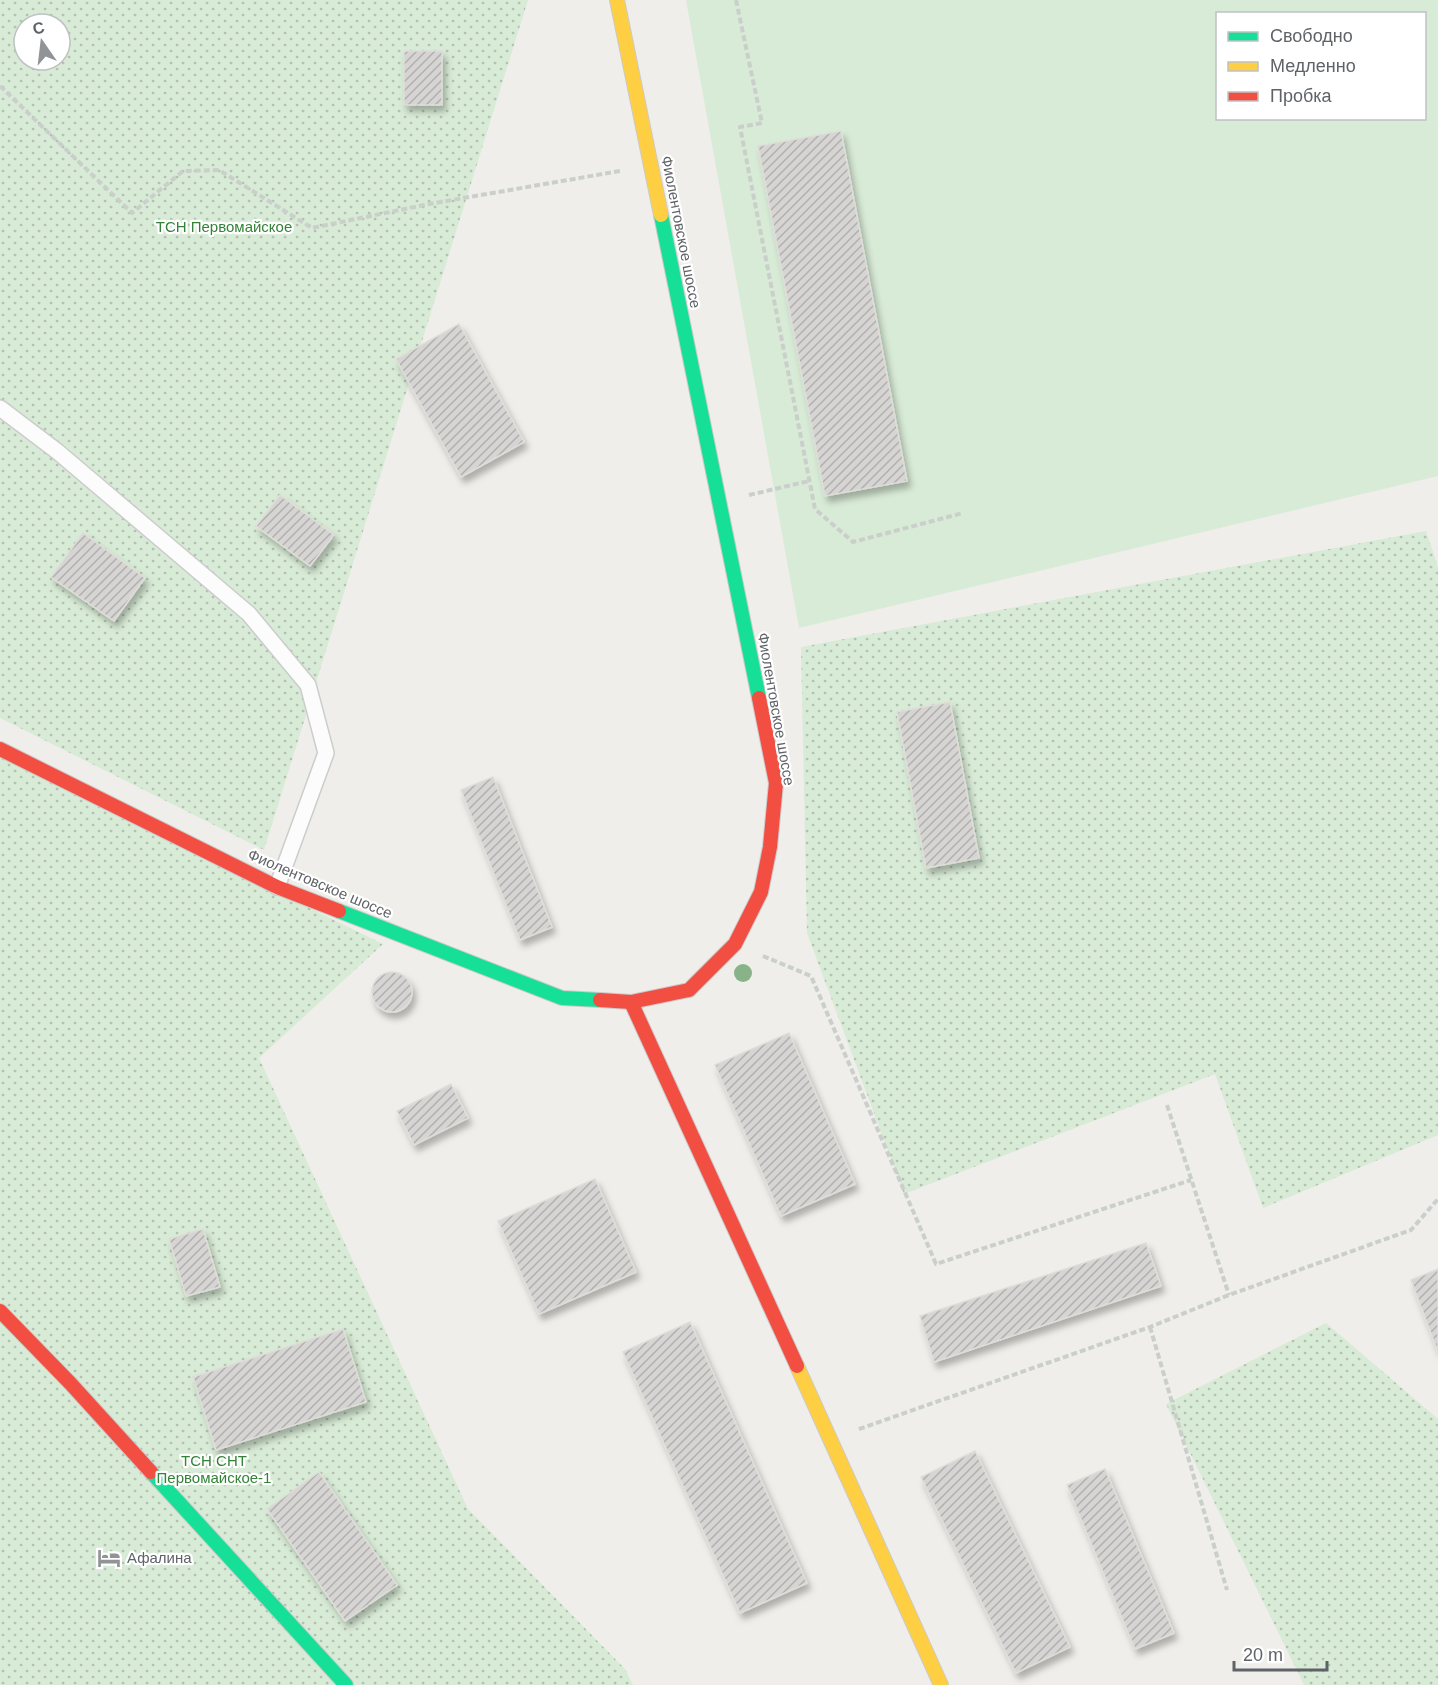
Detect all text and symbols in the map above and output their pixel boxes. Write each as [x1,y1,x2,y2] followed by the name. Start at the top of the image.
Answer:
[12,12,72,72] north arrow
[1216,12,1426,120] legend
[31,18,47,38] text: С
[1270,26,1353,46] text: Свободно
[1270,56,1356,76] text: Медленно
[1270,86,1333,106] text: Пробка
[658,154,705,310] street label: Фиолентовское шоссе
[156,218,292,235] park label: ТСН Первомайское
[755,631,798,787] street label: Фиолентовское шоссе
[246,845,395,922] street label: Фиолентовское шоссе
[157,1452,271,1486] park label: ТСН СНТ Первомайское-1
[96,1545,122,1571] hotel icon: Афалина
[127,1549,192,1566] place label: Афалина
[1234,1634,1327,1672] scale bar
[1243,1645,1283,1665] text: 20 m

